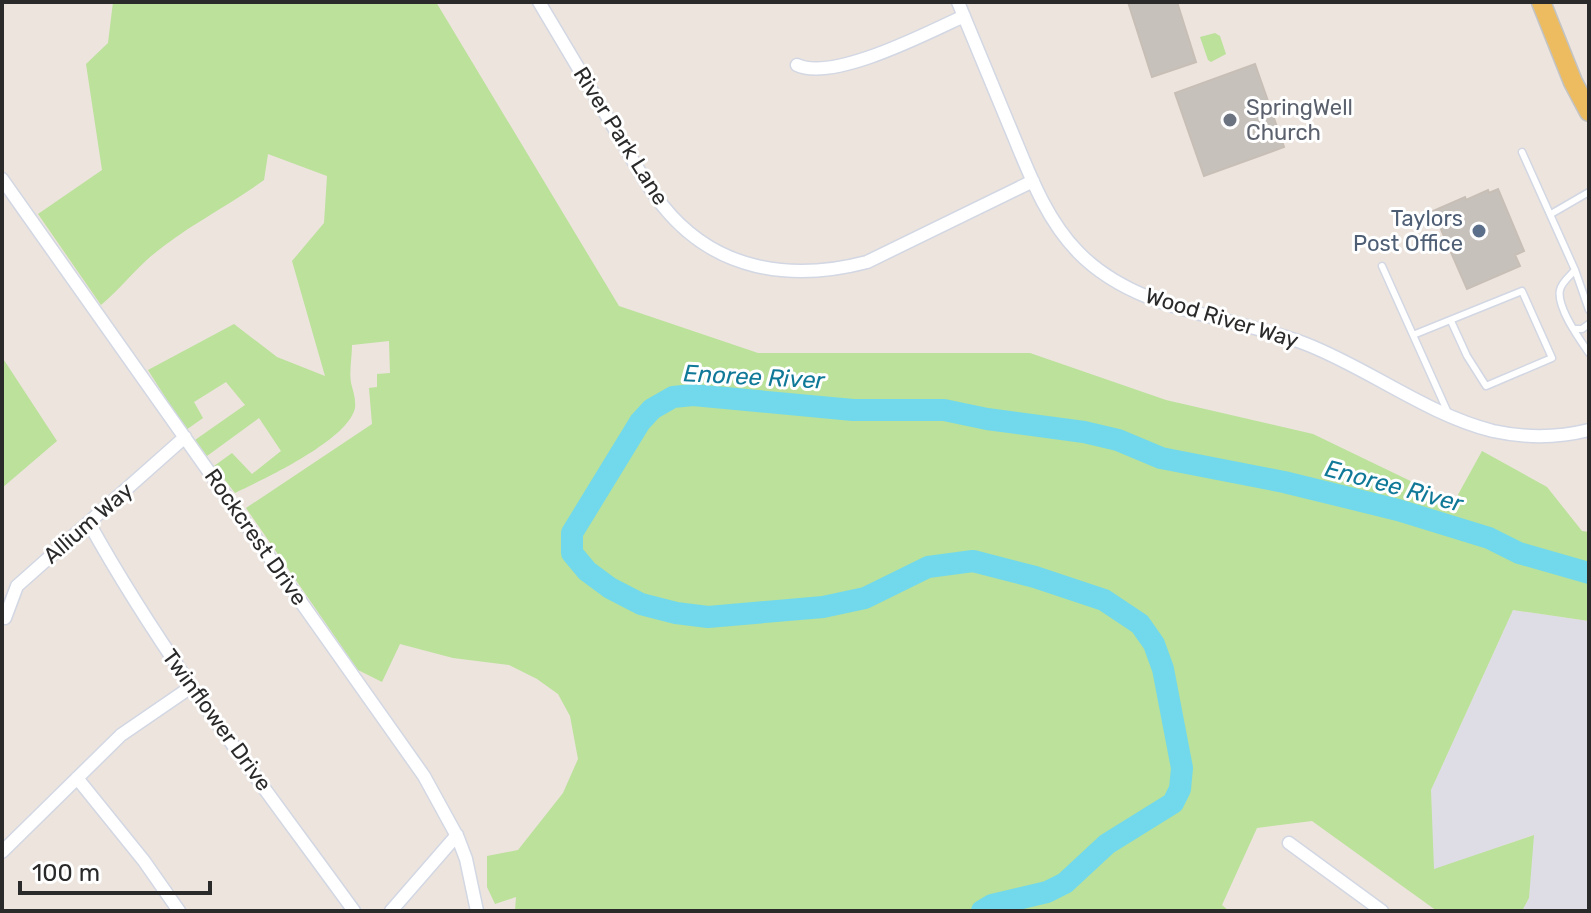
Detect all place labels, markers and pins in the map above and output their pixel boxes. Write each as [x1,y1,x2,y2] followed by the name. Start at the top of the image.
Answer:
[1246,94,1353,146] place label: SpringWell Church
[1221,111,1239,129] marker: SpringWell Church
[1353,205,1463,257] place label: Taylors Post Office
[1470,222,1488,240] marker: Taylors Post Office

